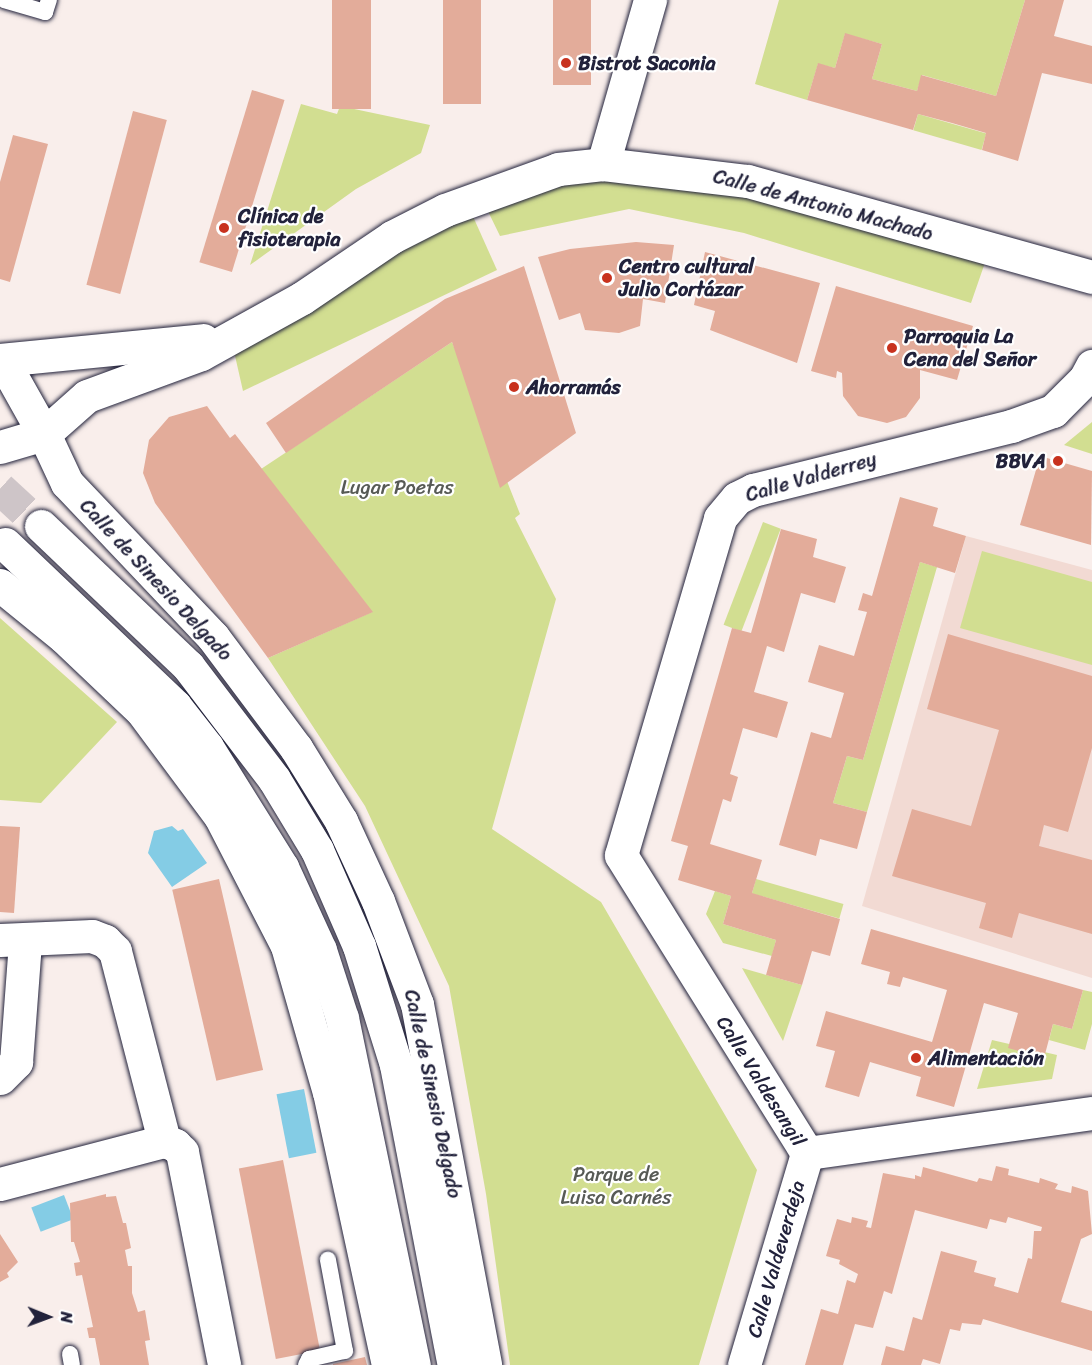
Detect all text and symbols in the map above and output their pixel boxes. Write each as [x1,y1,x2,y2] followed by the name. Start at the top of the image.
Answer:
[578,51,715,75] place label: Bistrot Saconia
[559,56,573,70] marker: Bistrot Saconia
[710,164,936,246] street label: Calle de Antonio Machado
[238,204,340,251] place label: Clínica de fisioterapia
[215,219,233,237] marker: Clínica de fisioterapia
[619,254,754,301] place label: Centro cultural Julio Cortázar
[600,271,614,285] marker: Centro cultural Julio Cortázar
[904,324,1036,371] place label: Parroquia La Cena del Señor
[885,341,899,355] marker: Parroquia La Cena del Señor
[526,375,621,399] place label: Ahorramás
[507,380,521,394] marker: Ahorramás
[744,447,878,507] street label: Calle Valderrey
[996,449,1046,473] place label: BBVA
[1051,454,1065,468] marker: BBVA
[340,475,454,499] park label: Lugar Poetas
[75,494,237,666] street label: Calle de Sinesio Delgado
[399,987,467,1201] street label: Calle de Sinesio Delgado
[712,1012,810,1150] street label: Calle Valdesangil
[928,1046,1044,1070] place label: Alimentación
[909,1051,923,1065] marker: Alimentación
[561,1163,671,1210] park label: Parque de Luisa Carnés
[742,1179,810,1339] street label: Calle Valdeverdeja
[18,1287,78,1347] north arrow
[52,1312,81,1323] text: N

